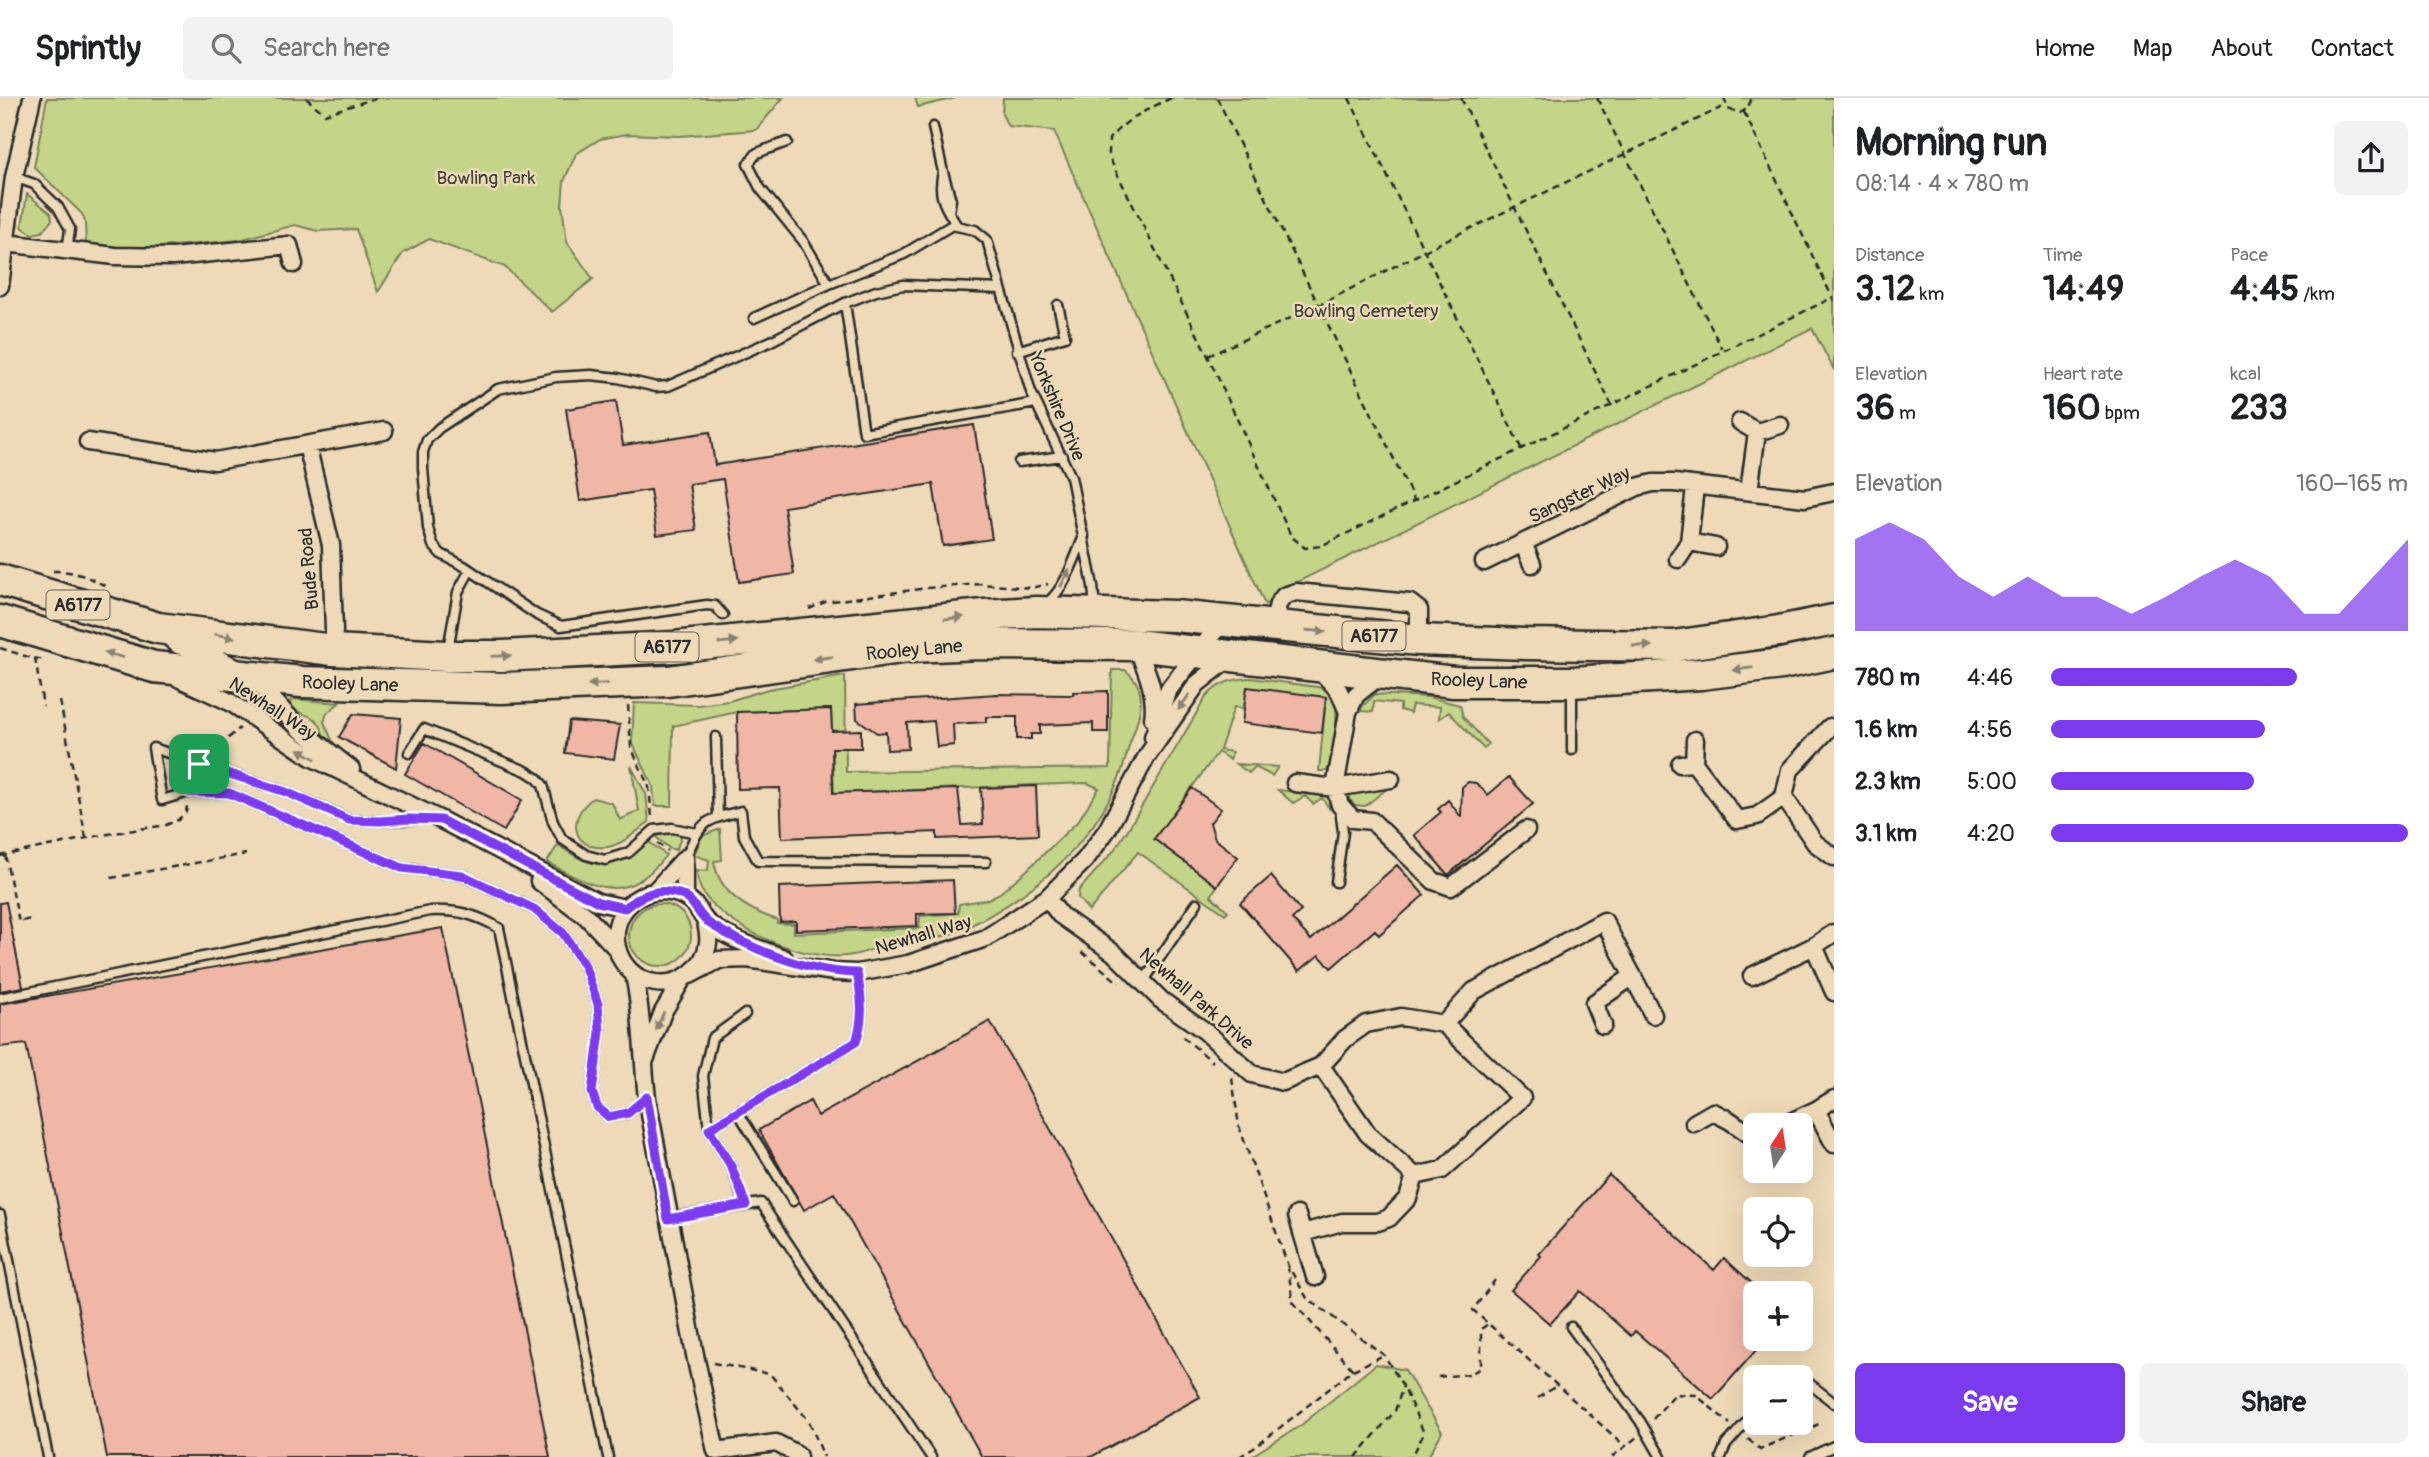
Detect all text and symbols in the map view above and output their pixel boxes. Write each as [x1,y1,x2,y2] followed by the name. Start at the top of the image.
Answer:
[183,17,673,80] search box
[35,28,141,69] text: Sprintly
[207,29,245,67] icon: search
[263,32,390,64] text: Search here
[2034,34,2095,63] text: Home
[2133,34,2173,63] text: Map
[2211,34,2273,63] text: About
[2311,34,2394,63] text: Contact
[1855,119,2047,167] text: Morning run
[2334,121,2408,195] button: share
[436,166,536,190] park label: Bowling Park
[1855,169,2029,198] text: 08:14 · 4 × 780 m
[1855,243,1924,267] text: Distance
[2043,243,2082,267] text: Time
[2230,243,2268,267] text: Pace
[1855,267,1915,311] text: 3.12
[2043,267,2124,311] text: 14:49
[2230,267,2299,311] text: 4:45
[1915,282,1944,306] text: km
[2299,282,2335,306] text: /km
[1294,299,1438,323] park label: Bowling Cemetery
[1023,348,1091,465] street label: Yorkshire Drive
[1855,362,1927,386] text: Elevation
[2043,362,2123,386] text: Heart rate
[2230,362,2261,386] text: kcal
[1855,386,1895,430] text: 36
[2043,386,2101,430] text: 160
[2230,386,2288,430] text: 233
[1895,401,1916,425] text: m
[2101,401,2140,425] text: bpm
[1525,461,1634,529] street label: Sangster Way
[1855,469,1943,498] text: Elevation
[2296,469,2408,498] text: 160–165 m
[293,527,325,611] street label: Bude Road
[1059,568,1070,588] one-way arrow
[46,590,110,620] road number: A6177
[943,612,965,623] one-way arrow
[1342,622,1406,650] road number: A6177
[1306,626,1328,637] one-way arrow
[214,631,236,642] one-way arrow
[636,632,698,662] road number: A6177
[865,634,964,666] street label: Rooley Lane
[717,636,739,647] one-way arrow
[1631,640,1653,652] one-way arrow
[103,649,124,659] one-way arrow
[490,650,512,661] one-way arrow
[812,653,834,664] one-way arrow
[1855,663,1920,692] text: 780 m
[1967,663,2013,692] text: 4:46
[1732,664,1754,675] one-way arrow
[1430,667,1528,695] street label: Rooley Lane
[301,670,399,698] street label: Rooley Lane
[224,672,321,746] street label: Newhall Way
[586,679,608,690] one-way arrow
[1178,693,1192,711] one-way arrow
[1855,715,1917,744] text: 1.6 km
[1967,715,2012,744] text: 4:56
[169,734,229,794] pin
[180,745,218,783] icon: arrive
[298,748,317,761] one-way arrow
[1855,767,1921,796] text: 2.3 km
[1967,767,2017,796] text: 5:00
[1855,819,1917,848] text: 3.1 km
[1967,819,2015,848] text: 4:20
[872,910,974,960] street label: Newhall Way
[1134,942,1259,1055] street label: Newhall Park Drive
[654,1011,665,1032] one-way arrow
[1743,1113,1813,1183] north arrow
[1743,1113,1813,1435] map controls
[1743,1197,1813,1267] button: locate
[1743,1281,1813,1351] button: +
[1855,1363,2125,1443] button: Save
[2139,1363,2408,1443] button: Share
[1743,1365,1813,1435] button: −

